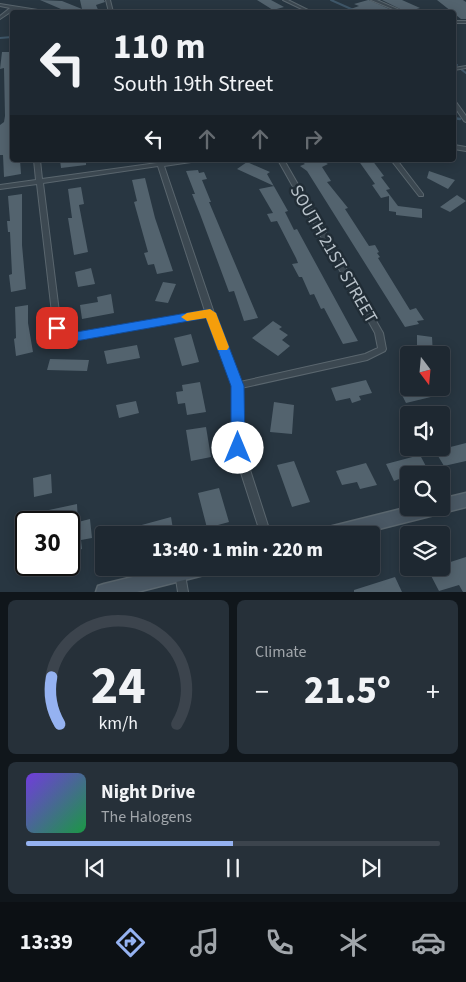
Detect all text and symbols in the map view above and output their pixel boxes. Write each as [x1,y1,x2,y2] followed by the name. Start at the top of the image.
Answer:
[113,22,205,72] text: 110 m
[30,30,95,95] icon: left
[113,68,273,100] text: South 19th Street
[140,125,168,153] icon: left
[193,125,221,153] icon: ahead
[246,125,274,153] icon: ahead
[299,125,327,153] icon: right
[284,180,384,328] street label: SOUTH 21ST STREET
[36,307,78,349] pin
[43,314,71,342] icon: arrive
[400,346,450,396] north arrow
[400,346,450,576] map controls
[400,406,450,456] button: sound
[211,421,263,473] position arrow
[400,466,450,516] button: search
[15,511,80,576] speed limit sign: 30
[400,526,450,576] button: layers
[152,537,323,564] text: 13:40 · 1 min · 220 m
[255,641,306,663] text: Climate
[91,650,146,724] text: 24
[304,664,391,718] text: 21.5°
[255,672,269,712] text: −
[426,672,440,712] text: +
[99,711,138,736] text: km/h
[101,779,195,806] text: Night Drive
[101,806,192,828] text: The Halogens
[81,854,109,882] icon: previous
[219,854,247,882] icon: pause
[357,854,385,882] icon: next
[113,925,148,960] icon: directions
[187,925,222,960] icon: music
[262,925,297,960] icon: phone
[336,925,371,960] icon: climate
[411,925,446,960] icon: car
[20,926,73,958] text: 13:39

